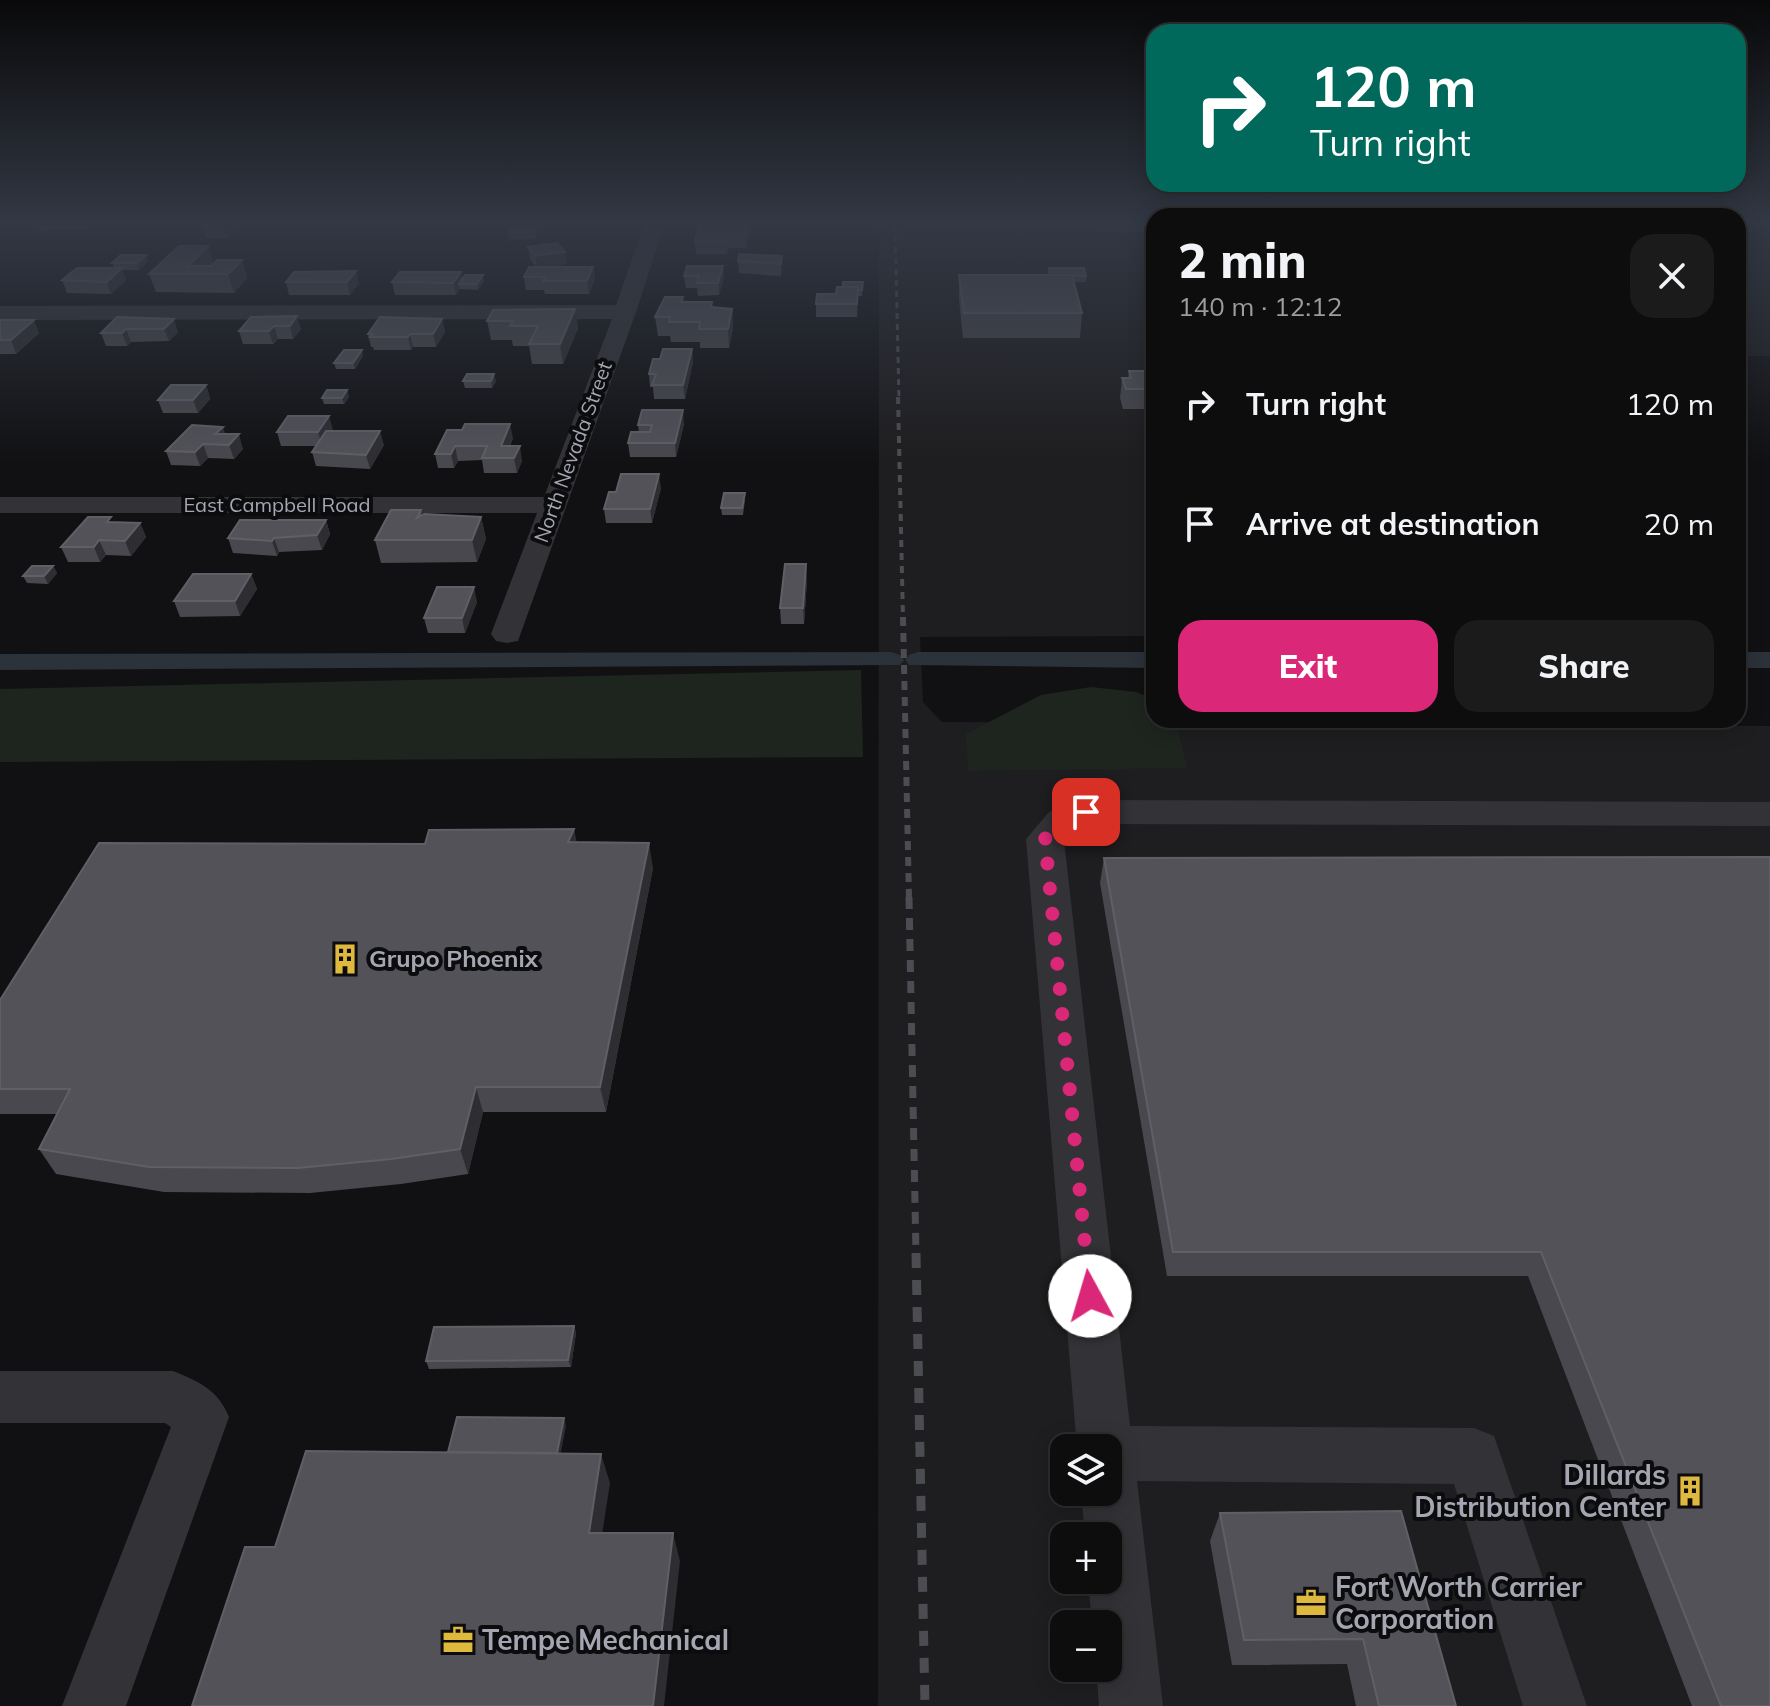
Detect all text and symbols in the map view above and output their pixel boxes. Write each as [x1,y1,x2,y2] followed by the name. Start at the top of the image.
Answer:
[1310,51,1477,121] text: 120 m
[1178,56,1282,160] icon: right
[1310,120,1471,165] text: Turn right
[1178,230,1307,290] text: 2 min
[1630,234,1714,318] button: close
[1178,290,1342,323] text: 140 m · 12:12
[528,358,617,546] street label: North Nevada Street
[1178,382,1222,426] icon: right
[1246,385,1386,423] text: Turn right
[1626,385,1714,423] text: 120 m
[183,492,371,517] street label: East Campbell Road
[1178,502,1222,546] icon: arrive
[1246,505,1540,543] text: Arrive at destination
[1644,505,1714,543] text: 20 m
[1178,620,1438,712] button: Exit
[1454,620,1714,712] button: Share
[1052,778,1120,846] pin
[1064,790,1108,834] icon: arrive
[328,942,362,976] building icon: Grupo Phoenix
[369,943,539,973] place label: Grupo Phoenix
[1048,1254,1132,1338] position arrow
[1050,1434,1122,1682] map controls
[1050,1434,1122,1506] button: layers
[1414,1457,1666,1524] place label: Dillards Distribution Center
[1673,1474,1707,1508] building icon: Dillards Distribution Center
[1050,1522,1122,1594] button: +
[1335,1569,1582,1636] place label: Fort Worth Carrier Corporation
[1294,1586,1328,1620] office icon: Fort Worth Carrier Corporation
[1050,1610,1122,1682] button: −
[482,1622,729,1657] place label: Tempe Mechanical
[441,1623,475,1657] office icon: Tempe Mechanical

